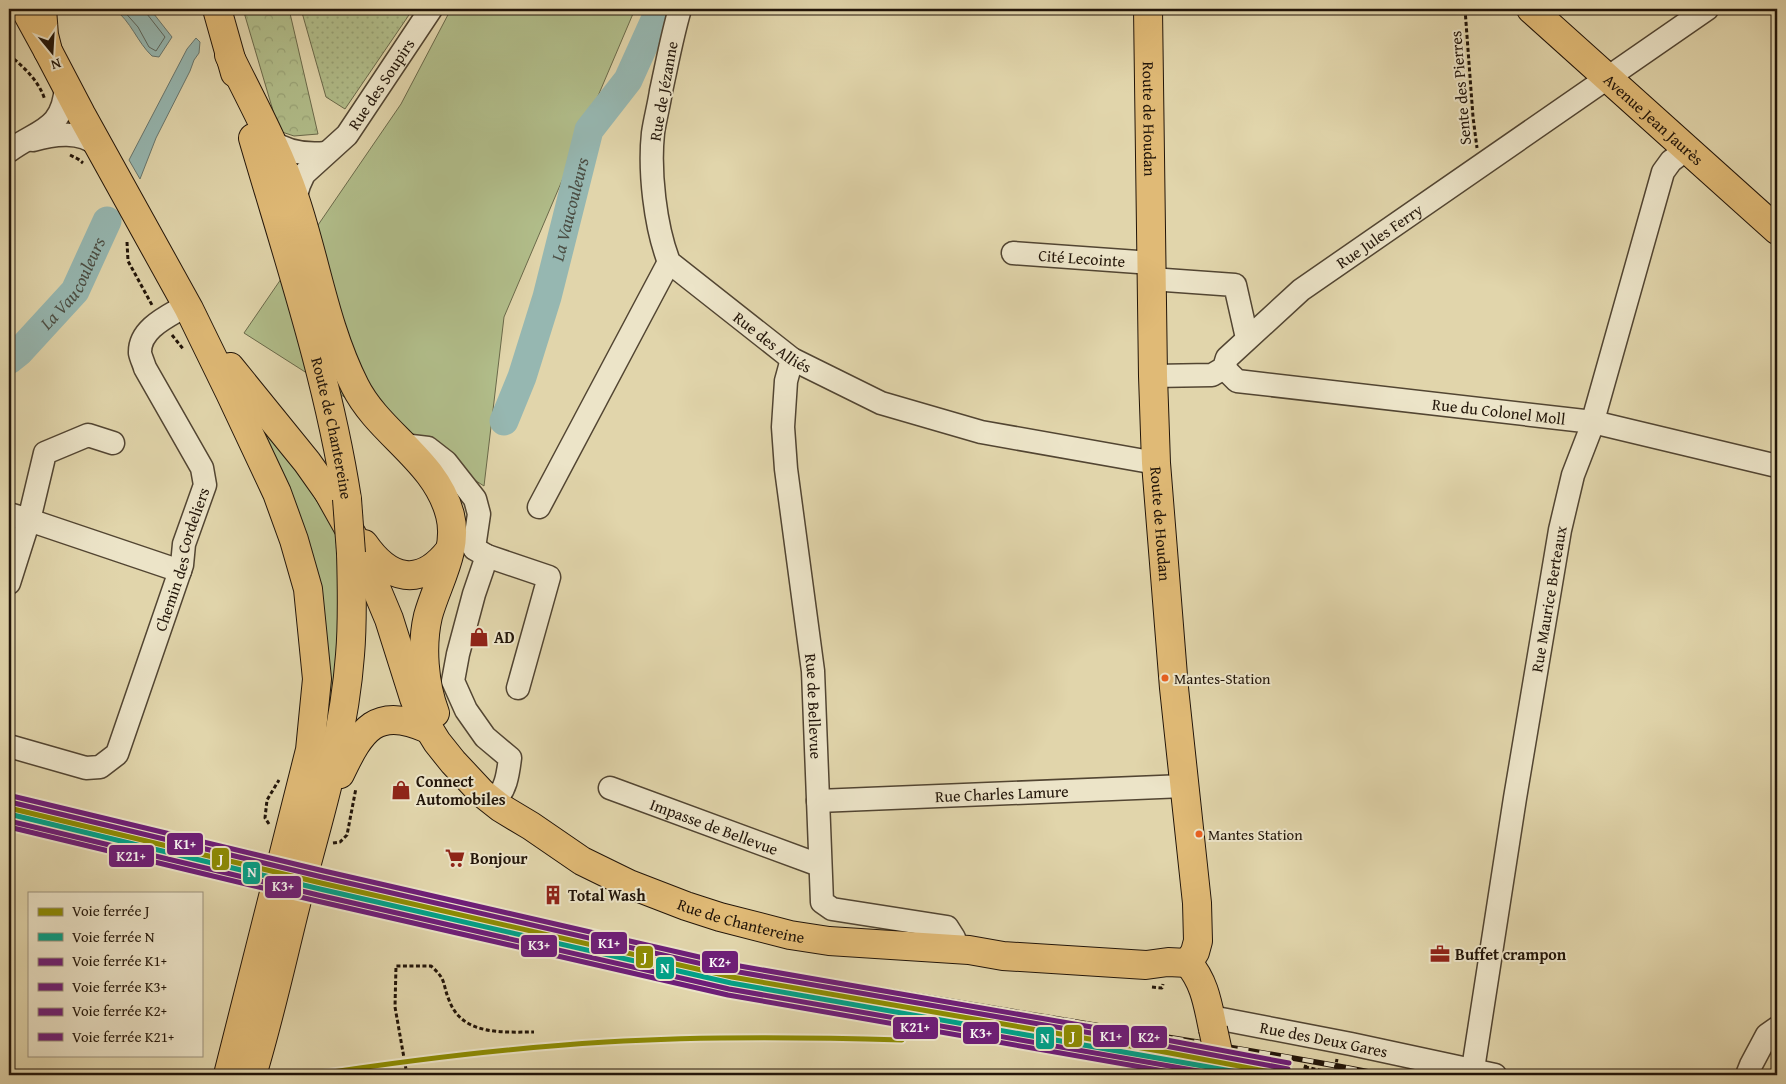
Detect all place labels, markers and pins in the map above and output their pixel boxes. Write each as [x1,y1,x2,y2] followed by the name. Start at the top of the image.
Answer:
[494,625,515,649] place label: AD
[468,626,490,648] shop icon: AD
[1174,668,1271,689] place label: Mantes-Station
[1160,673,1170,683] marker: Mantes-Station
[416,769,506,811] place label: Connect Automobiles
[390,779,412,801] shop icon: Connect Automobiles
[1208,824,1303,845] place label: Mantes Station
[1194,829,1204,839] marker: Mantes Station
[470,846,528,870] place label: Bonjour
[444,847,466,869] supermarket icon: Bonjour
[568,883,646,907] place label: Total Wash
[542,884,564,906] building icon: Total Wash
[1455,942,1567,966] place label: Buffet crampon
[1429,943,1451,965] office icon: Buffet crampon

